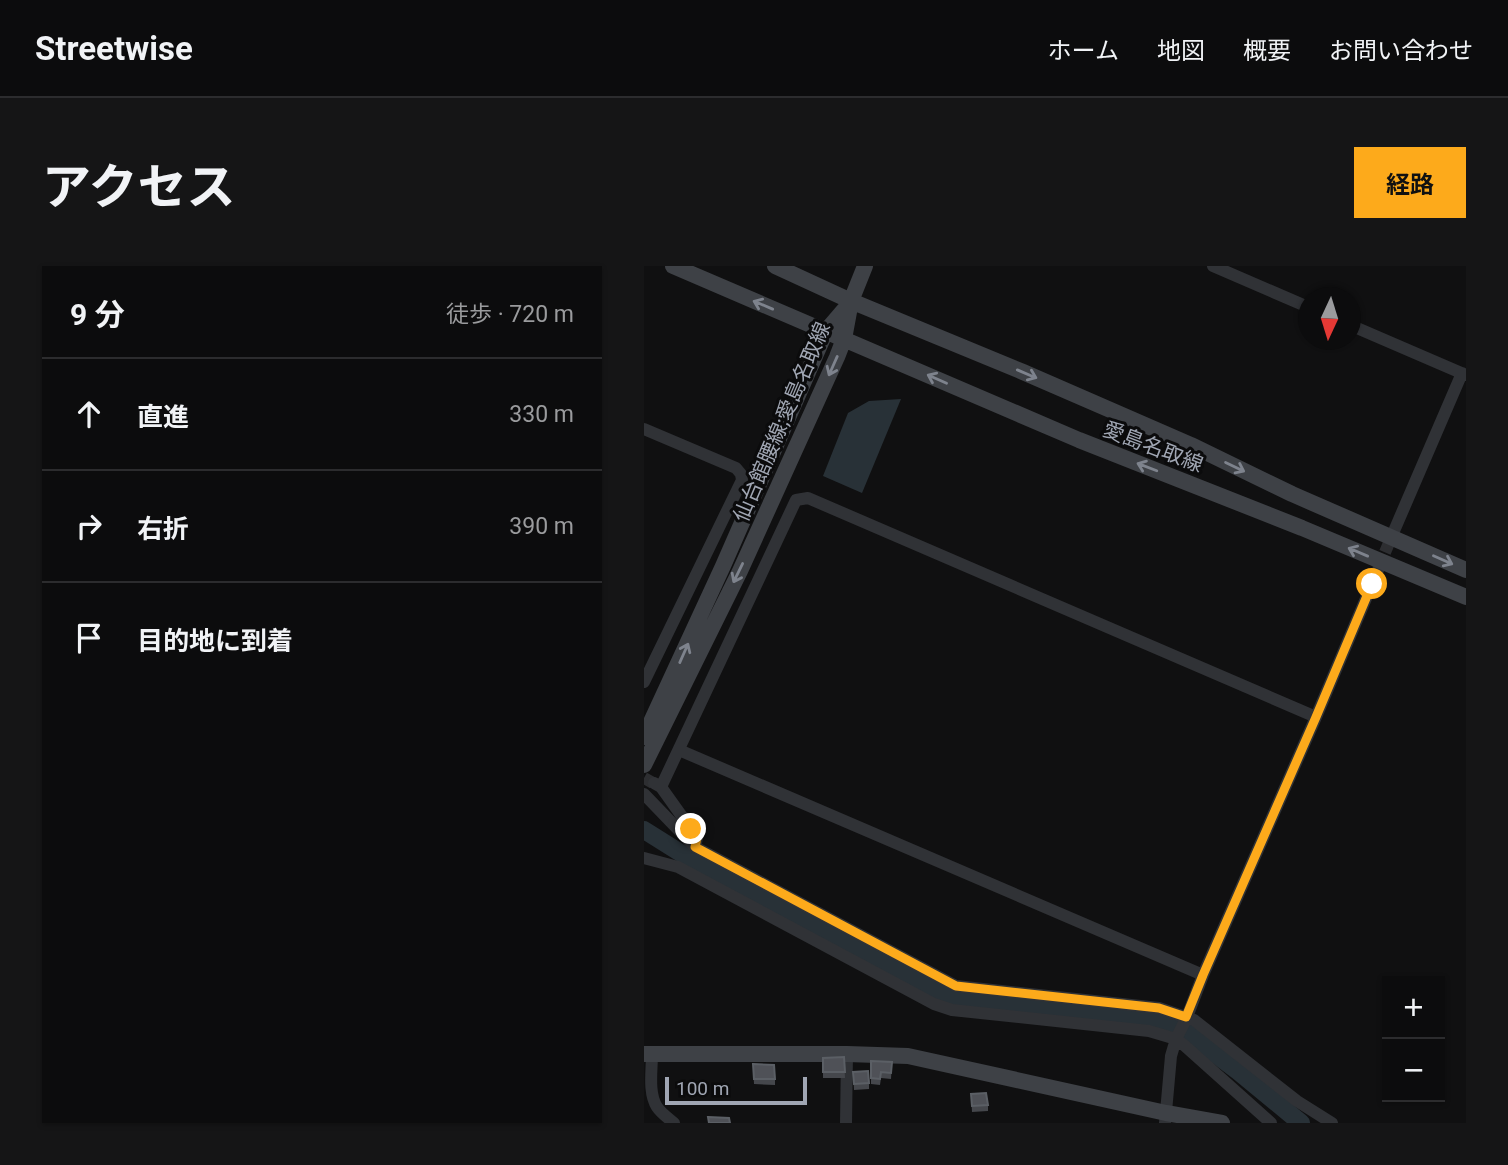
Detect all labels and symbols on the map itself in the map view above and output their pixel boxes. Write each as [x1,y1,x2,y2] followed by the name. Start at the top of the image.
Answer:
[1298,287,1361,350] north arrow
[753,297,775,310] one-way arrow
[729,319,835,525] street label: 仙台館腰線;愛島名取線
[826,355,839,376] one-way arrow
[1016,368,1038,381] one-way arrow
[927,372,948,385] one-way arrow
[1100,417,1206,477] street label: 愛島名取線
[1136,460,1158,473] one-way arrow
[1224,460,1245,474] one-way arrow
[1348,544,1369,557] one-way arrow
[1432,554,1453,567] one-way arrow
[731,562,745,583] one-way arrow
[1356,568,1387,599] route start
[678,643,691,664] one-way arrow
[675,813,706,844] route end
[665,1074,807,1106] scale bar

